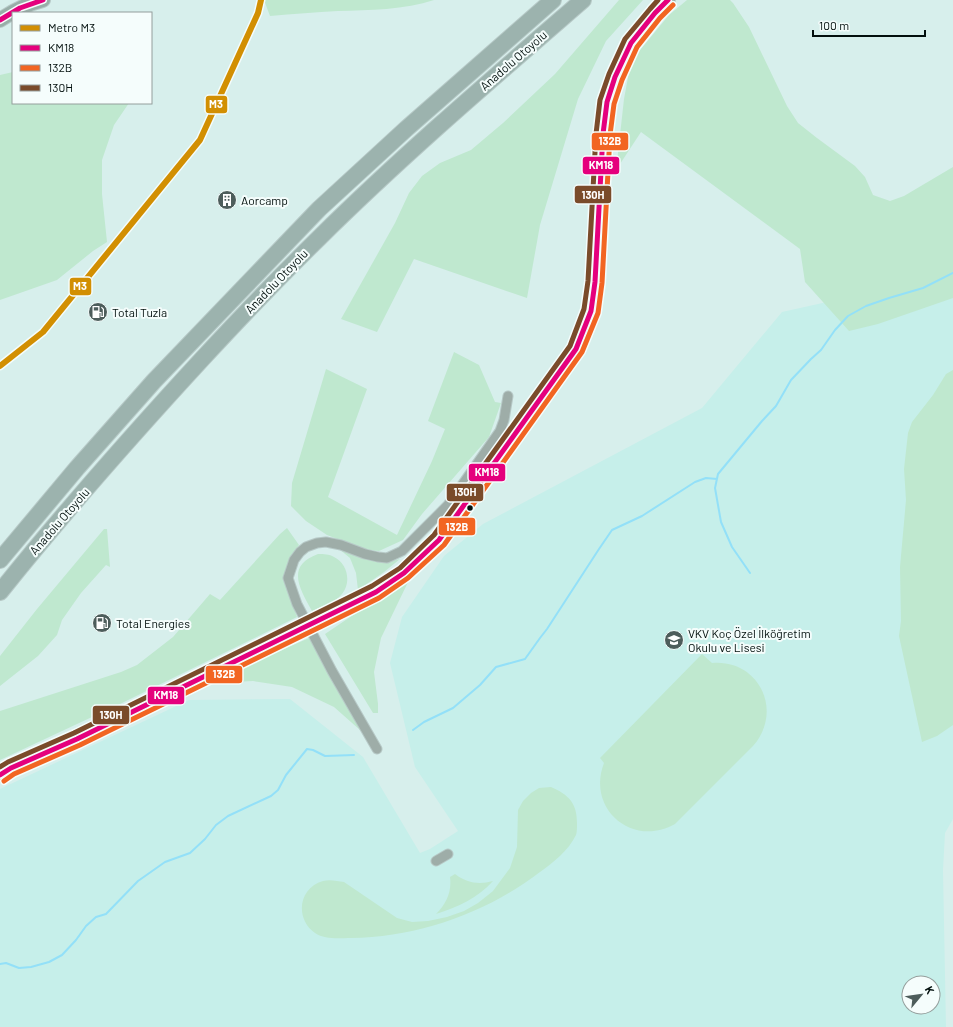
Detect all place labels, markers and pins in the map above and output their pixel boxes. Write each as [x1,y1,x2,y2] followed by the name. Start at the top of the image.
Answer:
[216,189,238,211] building icon: Aorcamp
[241,193,288,207] place label: Aorcamp
[87,301,109,323] fuel station icon: Total Tuzla
[112,305,167,319] place label: Total Tuzla
[465,503,475,513] unlabelled marker
[91,612,113,634] fuel station icon: Total Energies
[116,616,190,630] place label: Total Energies
[688,626,811,654] place label: VKV Koç Özel İlköğretim Okulu ve Lisesi
[663,629,685,651] school or university icon: VKV Koç Özel İlköğretim Okulu ve Lisesi

